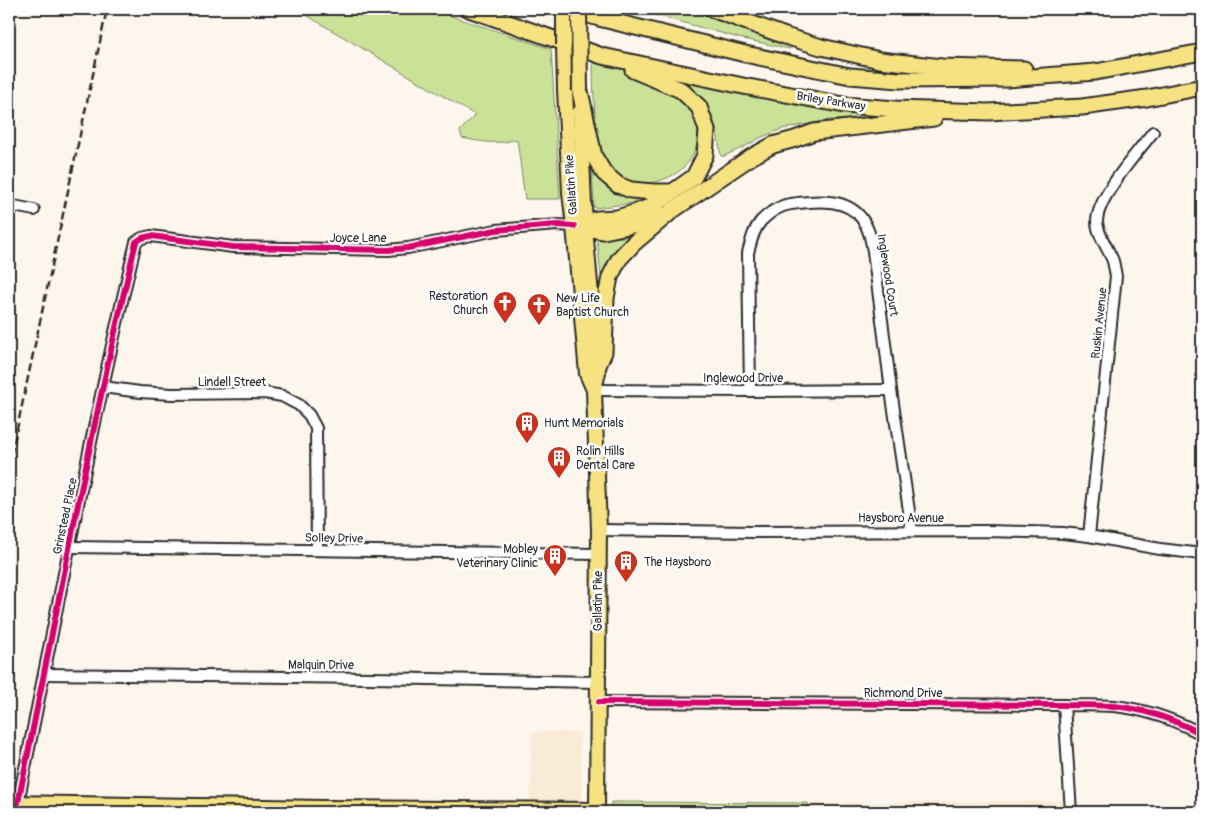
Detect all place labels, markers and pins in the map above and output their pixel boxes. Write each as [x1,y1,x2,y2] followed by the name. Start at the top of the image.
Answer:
[429,289,488,318] place label: Restoration Church
[492,290,518,324] church icon: Restoration Church
[556,291,629,320] place label: New Life Baptist Church
[526,292,552,326] church icon: New Life Baptist Church
[514,410,540,444] building icon: Hunt Memorials
[544,416,624,431] place label: Hunt Memorials
[576,444,635,473] place label: Rolin Hills Dental Care
[546,445,572,479] building icon: Rolin Hills Dental Care
[456,542,538,571] place label: Mobley Veterinary Clinic
[542,543,568,577] building icon: Mobley Veterinary Clinic
[613,549,639,583] building icon: The Haysboro
[644,555,712,570] place label: The Haysboro

